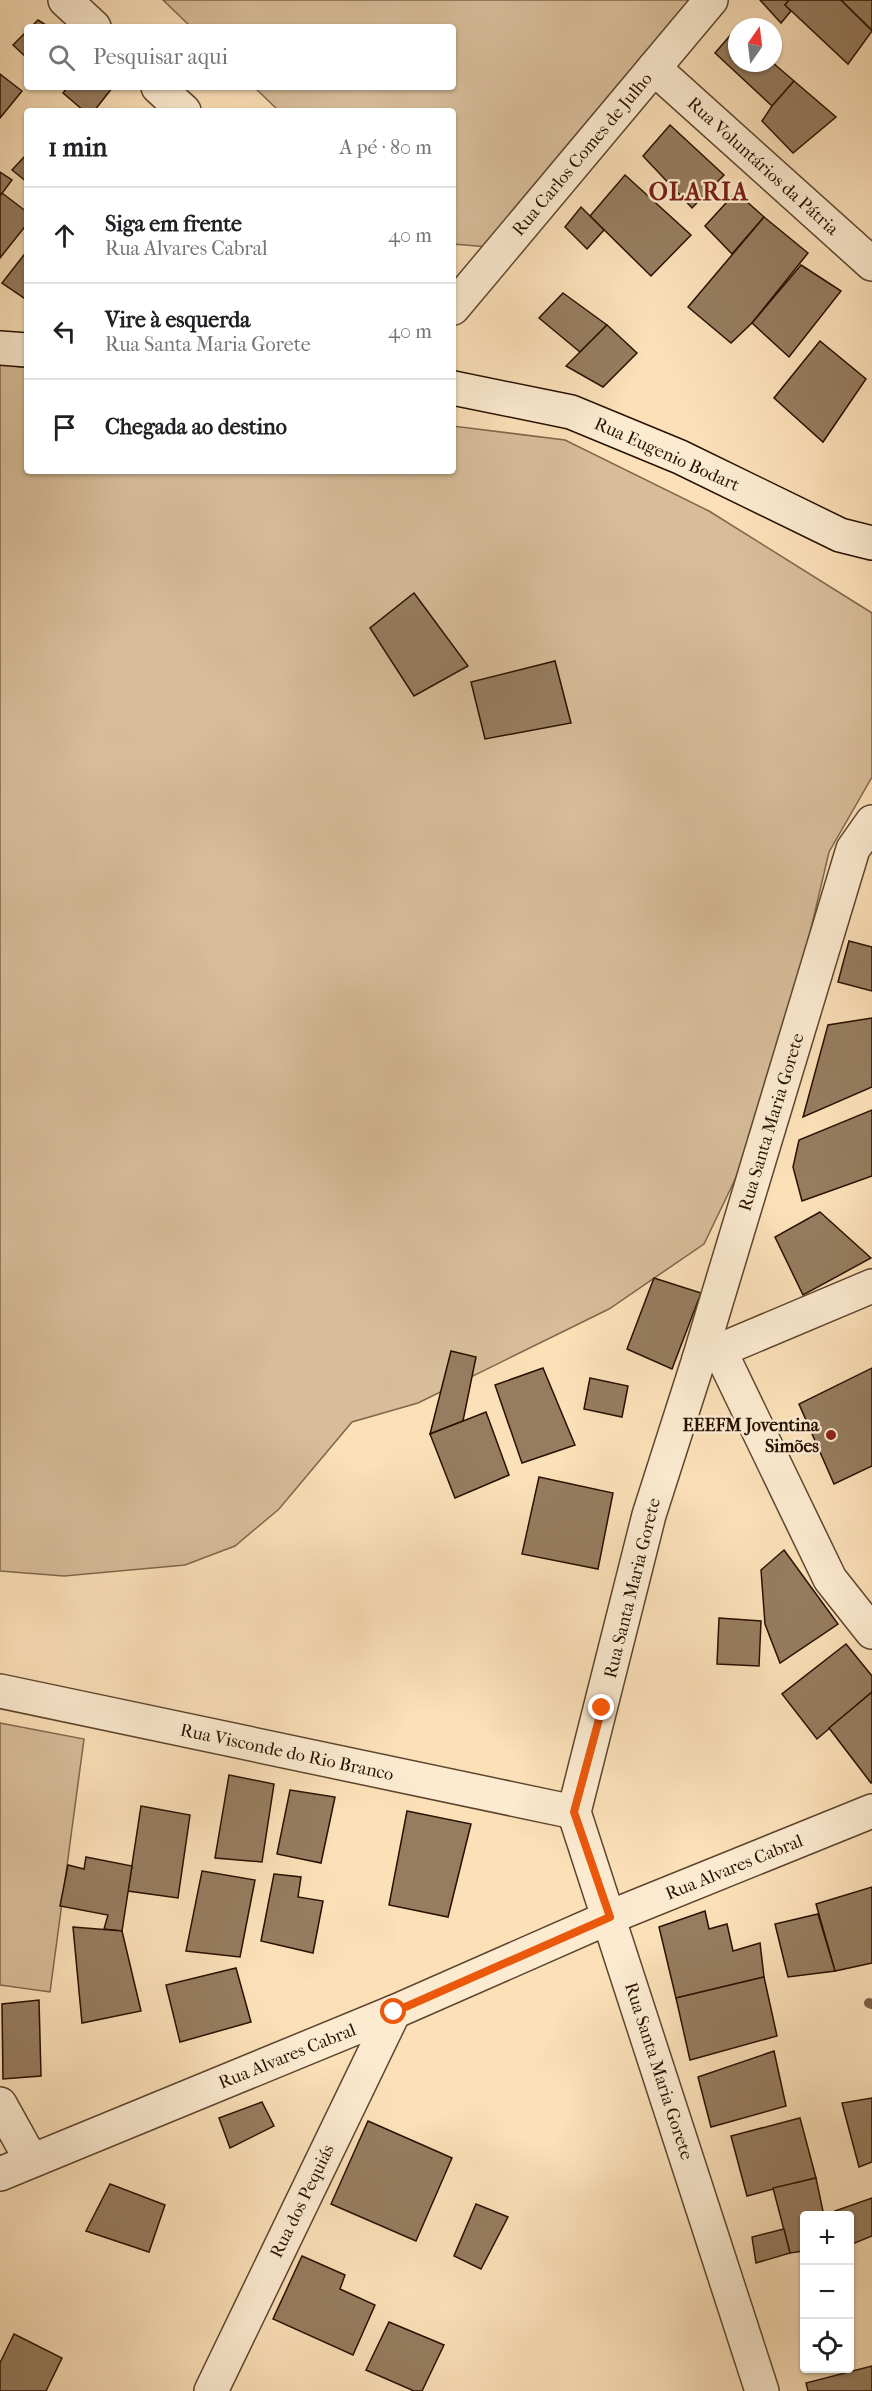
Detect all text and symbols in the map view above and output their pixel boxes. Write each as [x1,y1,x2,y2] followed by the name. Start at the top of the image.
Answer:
[728,18,782,72] north arrow
[24,24,456,90] search box
[45,41,78,74] icon: search
[93,44,228,70] text: Pesquisar aqui
[508,69,657,240] street label: Rua Carlos Comes de Julho
[683,93,843,240] street label: Rua Voluntários da Pátria
[48,132,107,163] text: 1 min
[339,136,432,159] text: A pé · 80 m
[649,178,749,206] district label: OLARIA
[105,211,242,237] text: Siga em frente
[48,219,81,252] icon: ahead
[388,224,432,247] text: 40 m
[105,237,268,260] text: Rua Alvares Cabral
[105,307,250,333] text: Vire à esquerda
[48,315,81,348] icon: left
[388,320,432,343] text: 40 m
[105,333,311,356] text: Rua Santa Maria Gorete
[48,411,81,444] icon: arrive
[591,413,743,496] street label: Rua Eugenio Bodart
[105,414,287,440] text: Chegada ao destino
[734,1030,809,1214] street label: Rua Santa Maria Gorete
[682,1415,820,1457] place label: EEEFM Joventina Simões
[824,1428,838,1442] marker: EEEFM Joventina Simões
[600,1496,665,1680] street label: Rua Santa Maria Gorete
[588,1694,614,1720] route end
[178,1720,396,1785] street label: Rua Visconde do Rio Branco
[662,1830,806,1905] street label: Rua Alvares Cabral
[620,1980,697,2163] street label: Rua Santa Maria Gorete
[380,1998,406,2024] route start
[215,2019,359,2094] street label: Rua Alvares Cabral
[266,2141,339,2261] street label: Rua dos Pequiás
[800,2211,854,2373] map controls
[800,2211,854,2265] button: +
[800,2265,854,2319] button: −
[800,2319,854,2373] button: locate

